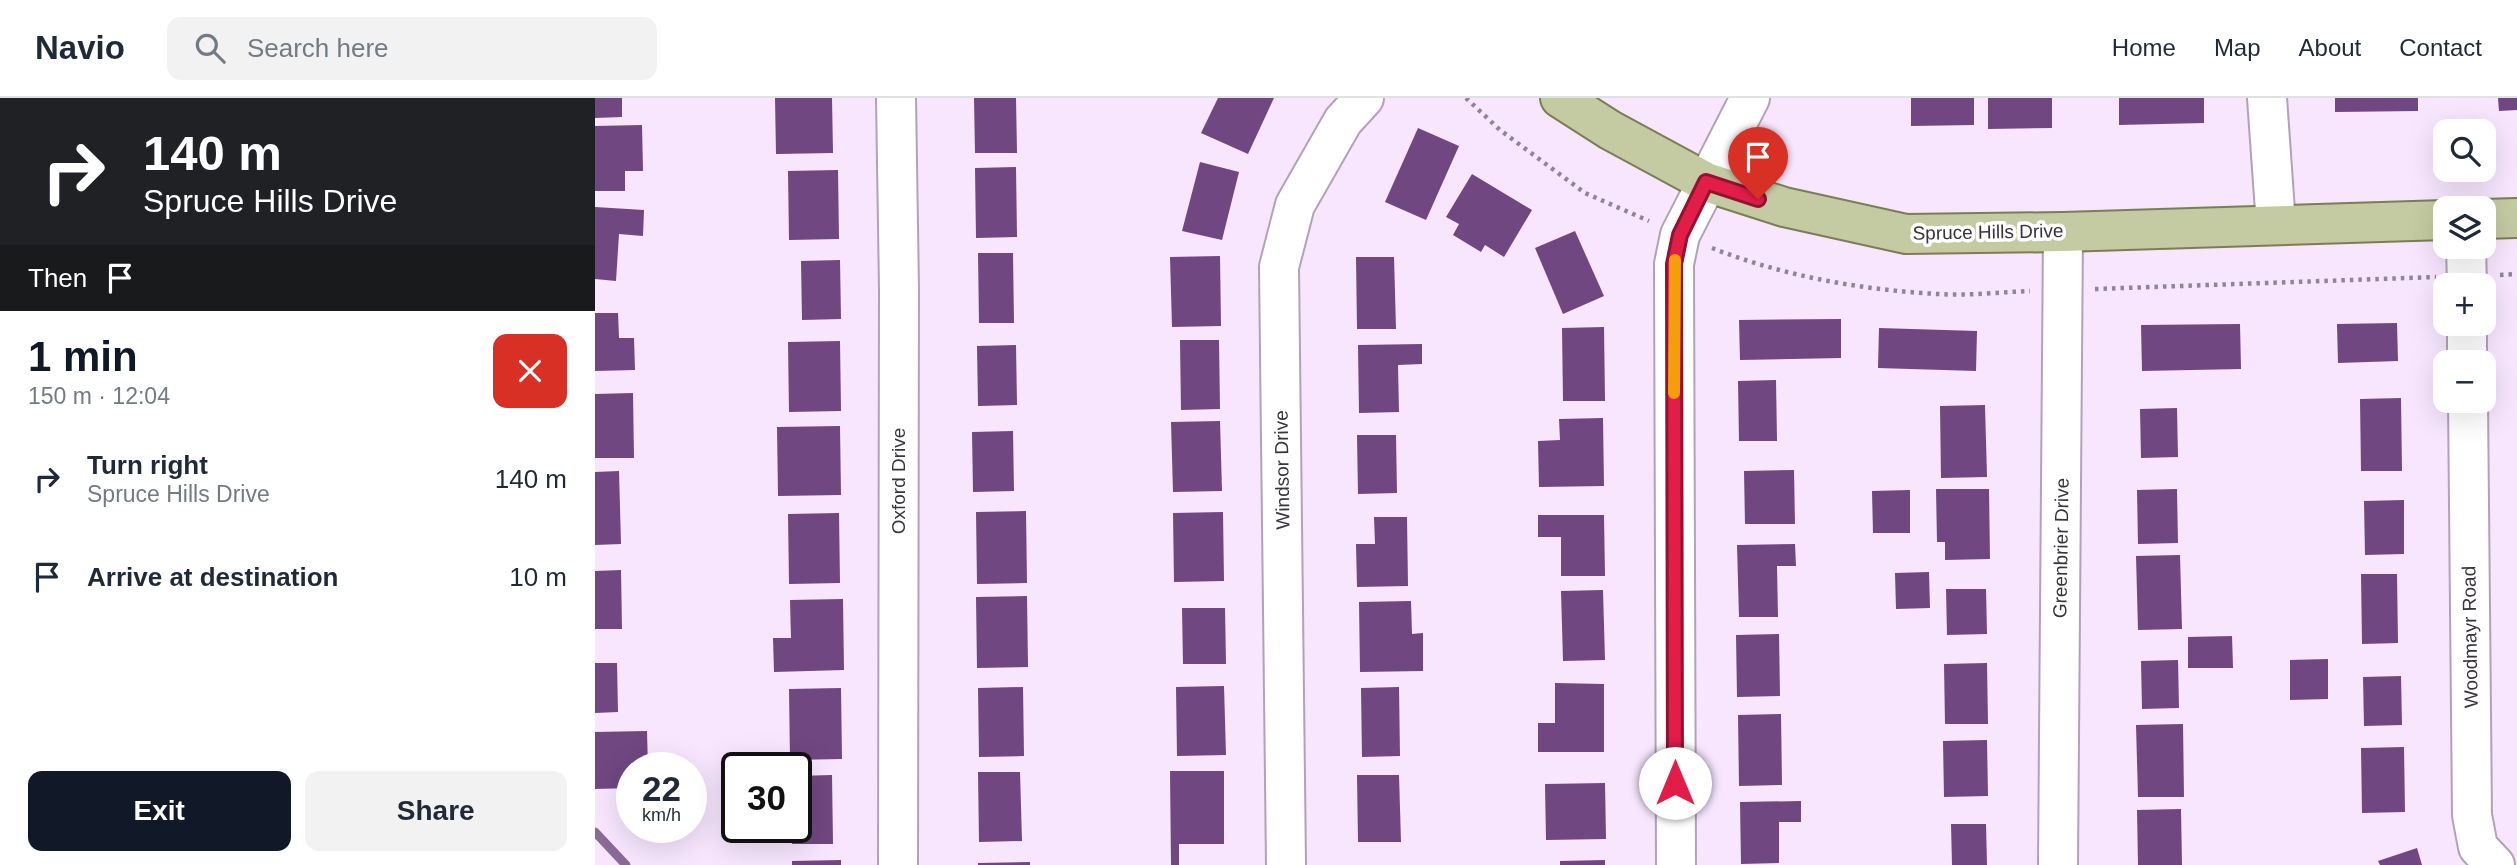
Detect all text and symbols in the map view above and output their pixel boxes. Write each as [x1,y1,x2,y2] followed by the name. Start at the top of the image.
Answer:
[167,17,657,80] search box
[35,29,125,66] text: Navio
[191,29,229,67] icon: search
[247,33,389,63] text: Search here
[2112,34,2176,61] text: Home
[2214,34,2261,61] text: Map
[2299,34,2361,61] text: About
[2399,34,2482,61] text: Contact
[2433,119,2496,413] map controls
[2433,119,2496,182] button: search
[28,126,119,217] icon: right
[143,126,282,180] text: 140 m
[1728,127,1788,199] pin
[1739,138,1777,176] icon: arrive
[143,183,397,219] text: Spruce Hills Drive
[2433,196,2496,259] button: layers
[1912,220,2064,244] street label: Spruce Hills Drive
[101,259,139,297] icon: arrive
[28,263,87,293] text: Then
[2433,273,2496,336] button: +
[28,333,138,380] text: 1 min
[493,334,567,408] button: close
[2433,350,2496,413] button: −
[28,383,170,409] text: 150 m · 12:04
[1270,410,1294,530] street label: Windsor Drive
[888,428,909,534] street label: Oxford Drive
[87,450,208,480] text: Turn right
[28,460,66,498] icon: right
[495,464,567,494] text: 140 m
[2049,478,2073,618] street label: Greenbrier Drive
[87,481,270,507] text: Spruce Hills Drive
[28,558,66,596] icon: arrive
[87,562,338,592] text: Arrive at destination
[509,562,567,592] text: 10 m
[2458,566,2482,708] street label: Woodmayr Road
[1638,746,1712,820] position arrow
[721,752,812,843] speed limit sign: 30
[642,769,681,808] text: 22
[28,771,291,851] button: Exit
[305,771,567,851] button: Share
[642,805,681,825] text: km/h

